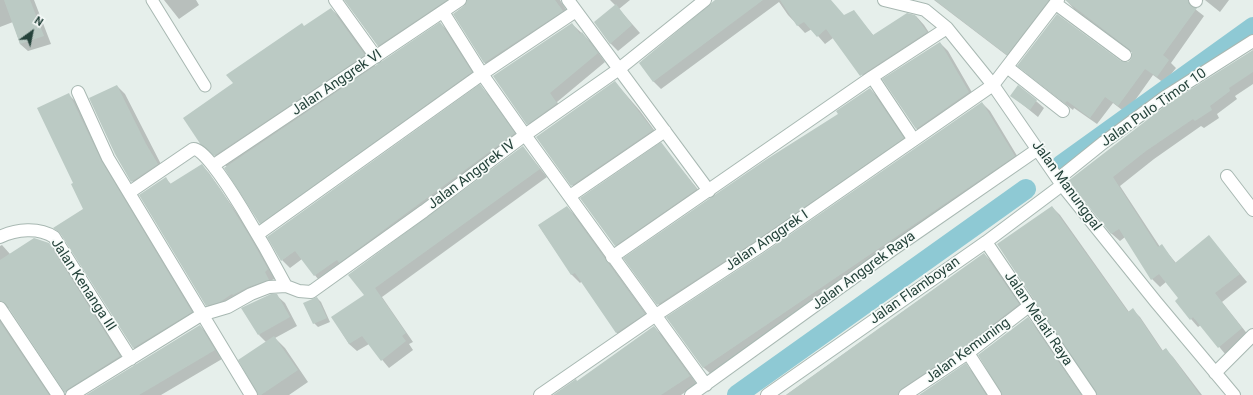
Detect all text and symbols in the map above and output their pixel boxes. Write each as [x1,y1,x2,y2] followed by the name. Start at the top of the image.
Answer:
[12,12,52,52] north arrow
[32,14,46,29] text: N
[289,47,385,119] street label: Jalan Anggrek VI
[1098,65,1210,151] street label: Jalan Pulo Timor 10
[425,137,519,213] street label: Jalan Anggrek IV
[1028,138,1104,234] street label: Jalan Manunggal
[722,207,812,275] street label: Jalan Anggrek I
[809,228,919,314] street label: Jalan Anggrek Raya
[47,236,119,334] street label: Jalan Kenanga III
[867,254,963,328] street label: Jalan Flamboyan
[1000,269,1076,369] street label: Jalan Melati Raya
[922,315,1014,387] street label: Jalan Kemuning

